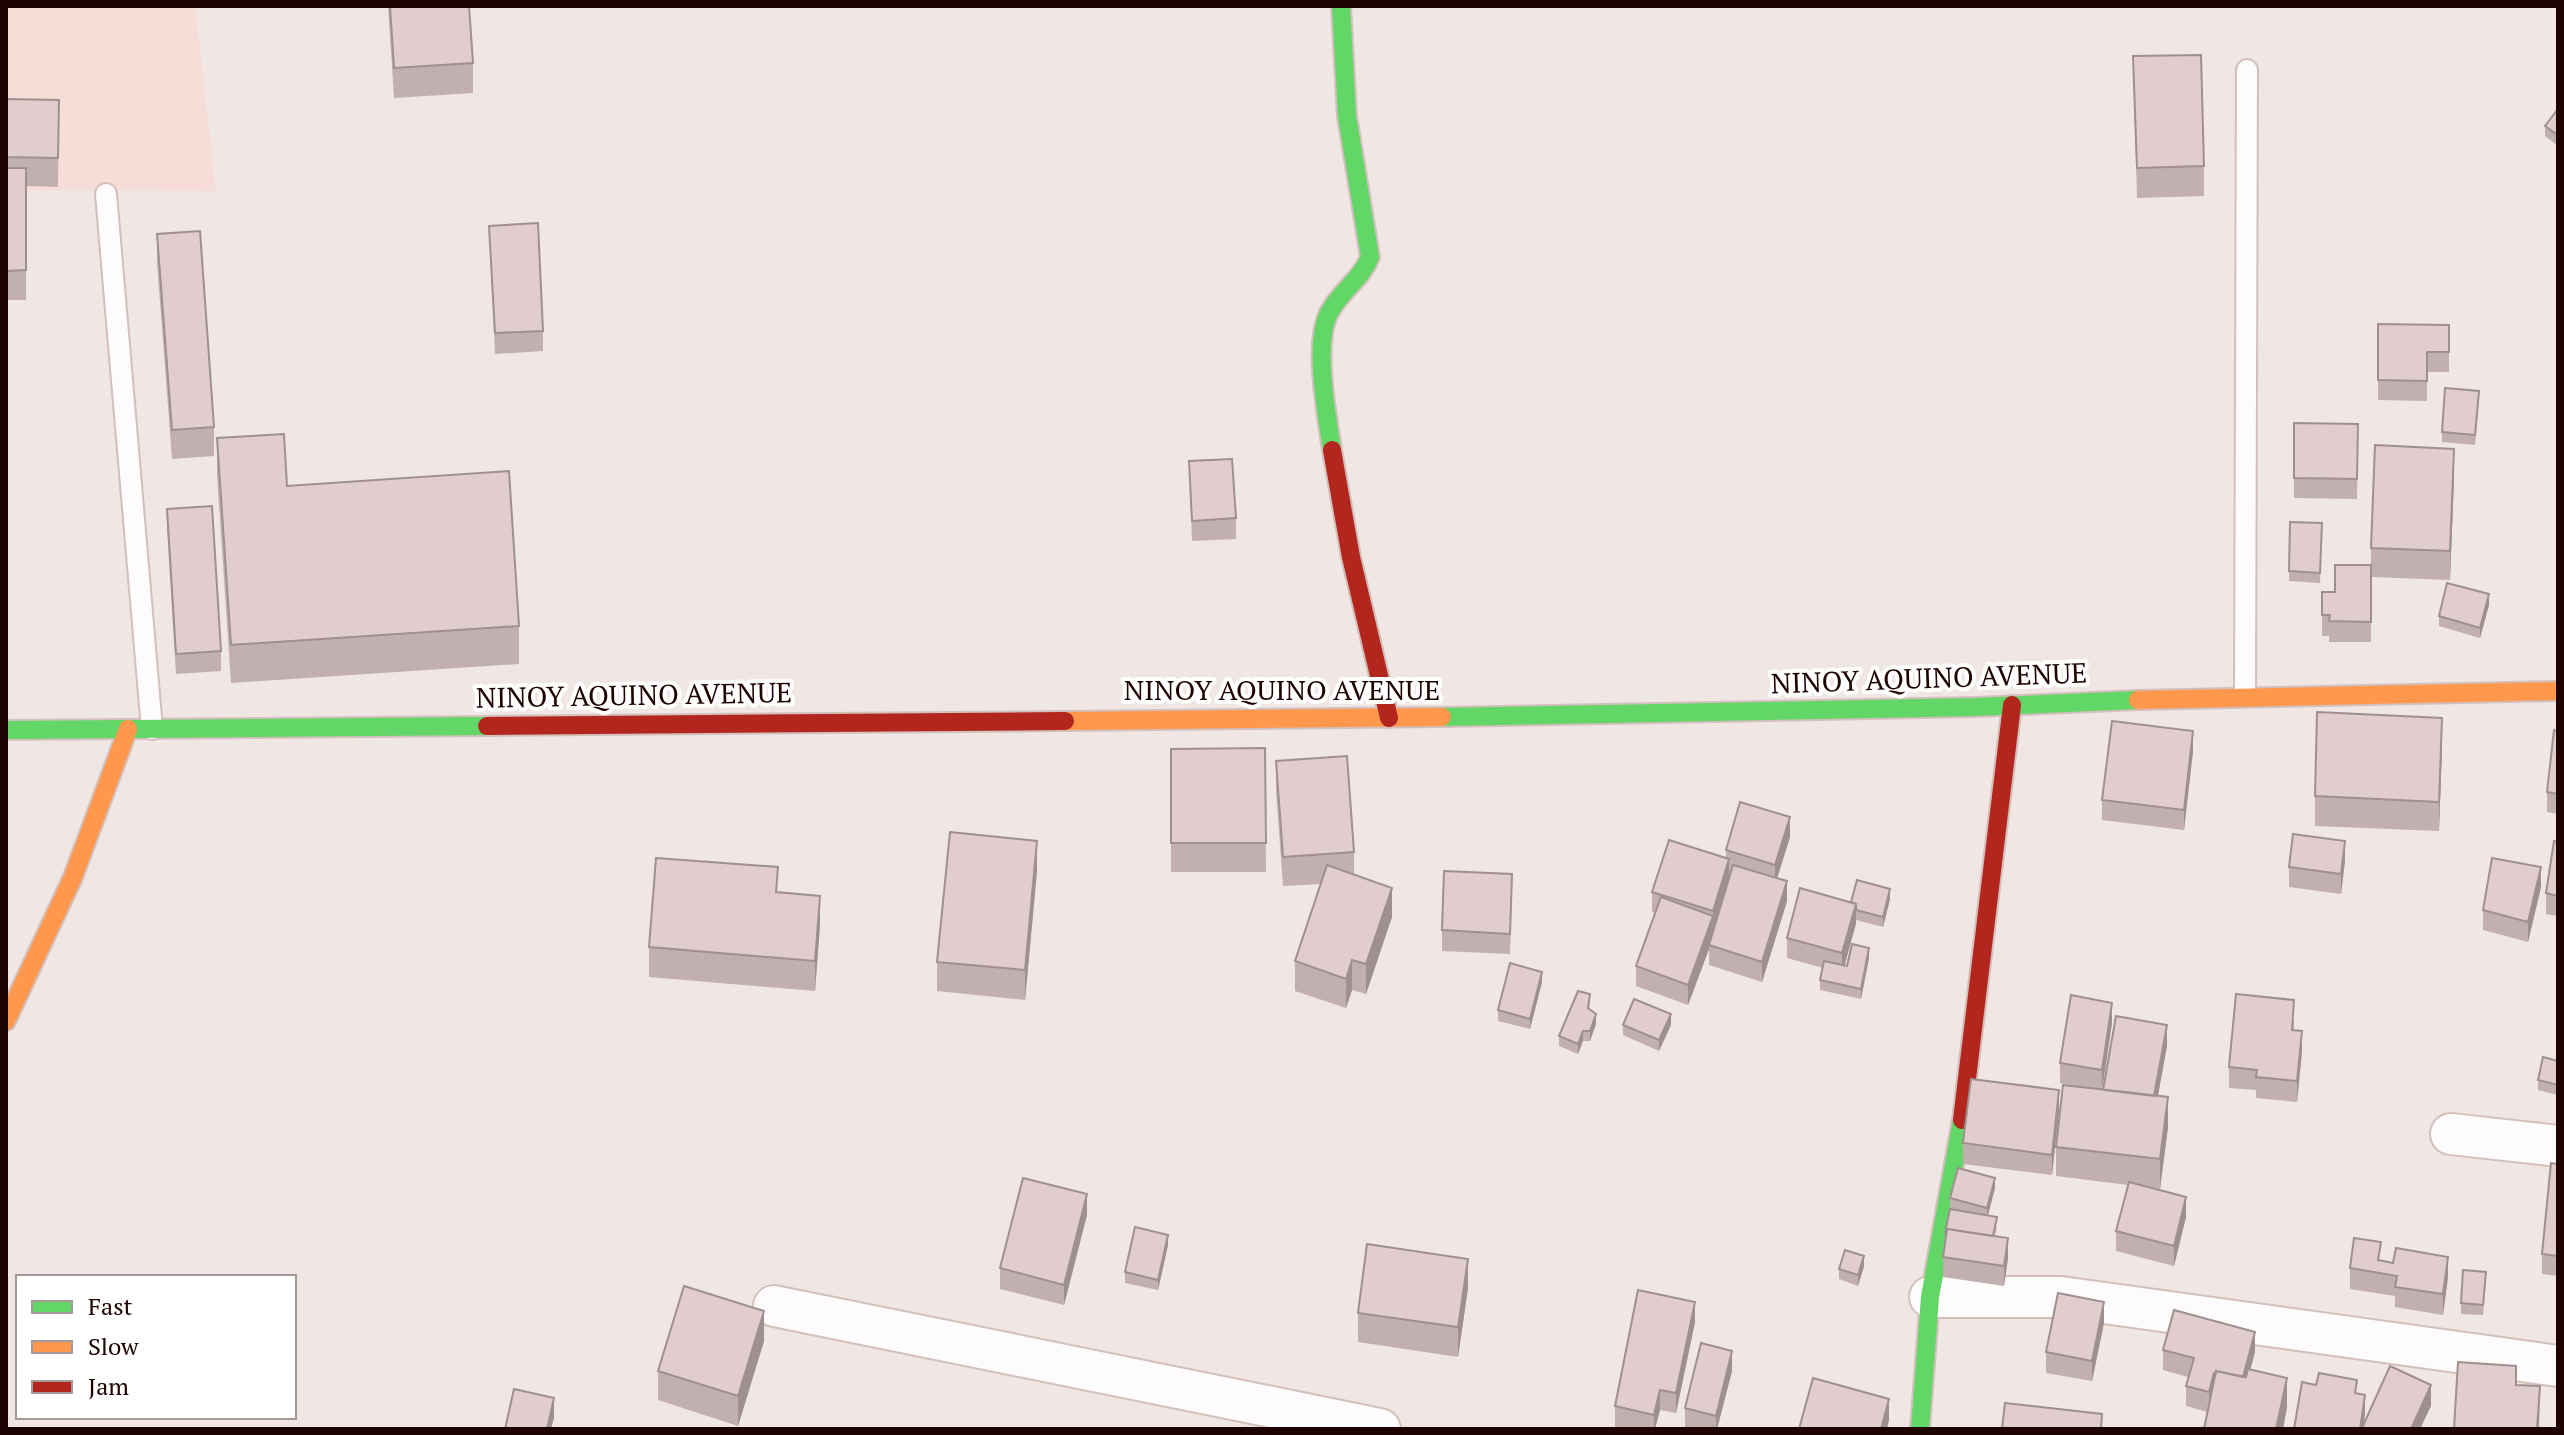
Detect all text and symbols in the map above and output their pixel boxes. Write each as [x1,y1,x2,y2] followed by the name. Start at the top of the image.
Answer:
[1770,653,2088,702] street label: NINOY AQUINO AVENUE
[1124,671,1440,708] street label: NINOY AQUINO AVENUE
[475,673,793,716] street label: NINOY AQUINO AVENUE
[16,1275,296,1419] legend
[88,1290,133,1322] text: Fast
[88,1330,139,1362] text: Slow
[88,1370,129,1402] text: Jam

